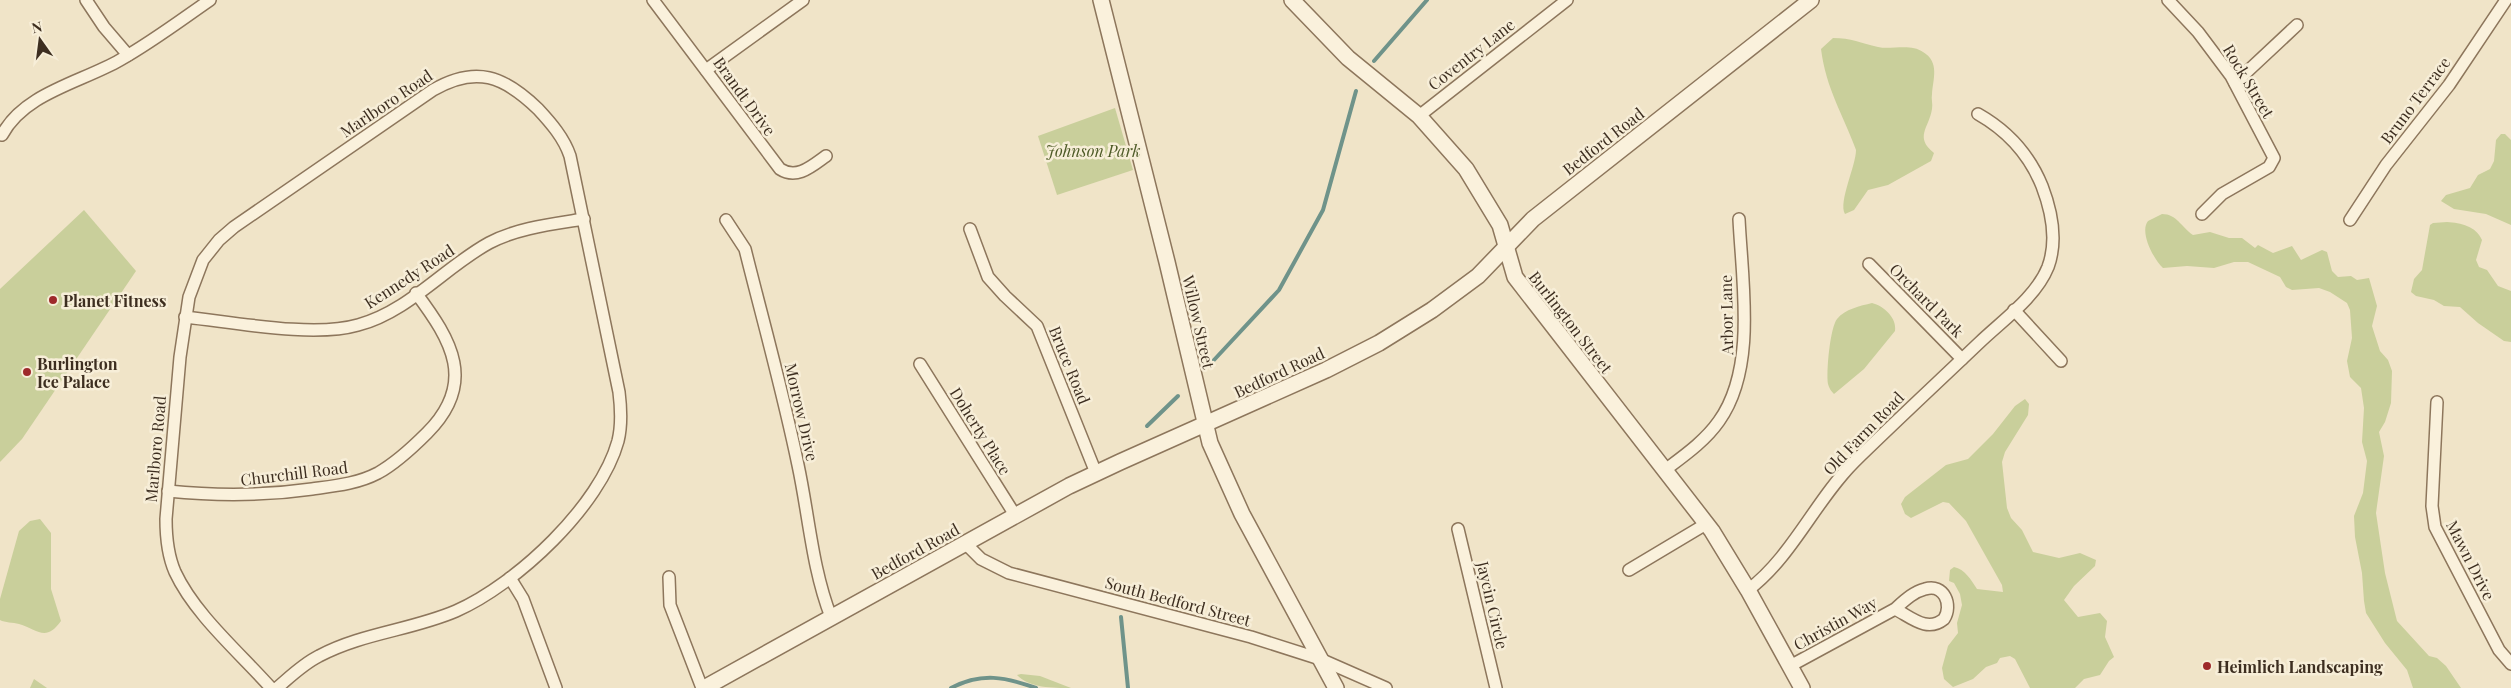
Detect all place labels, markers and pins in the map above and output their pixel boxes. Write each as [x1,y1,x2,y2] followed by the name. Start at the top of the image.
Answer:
[63,290,166,311] place label: Planet Fitness
[47,294,59,306] marker: Planet Fitness
[37,353,118,392] place label: Burlington Ice Palace
[21,366,33,378] marker: Burlington Ice Palace
[2217,656,2383,677] place label: Heimlich Landscaping
[2201,660,2213,672] marker: Heimlich Landscaping

